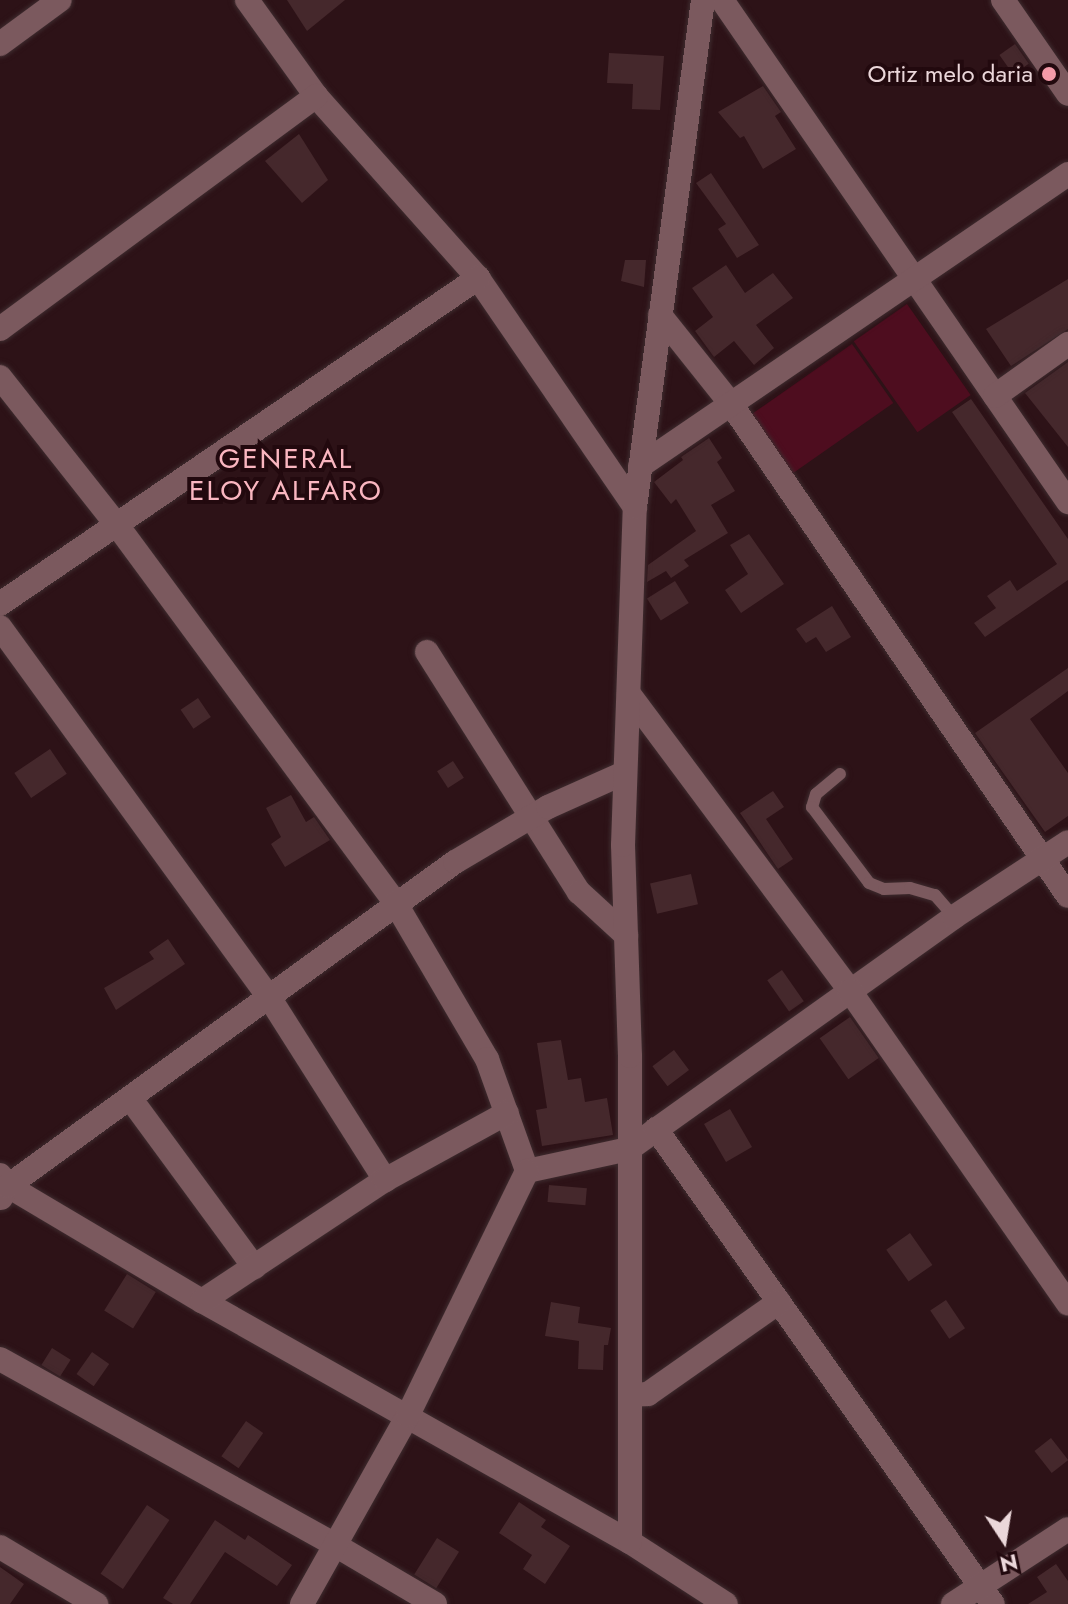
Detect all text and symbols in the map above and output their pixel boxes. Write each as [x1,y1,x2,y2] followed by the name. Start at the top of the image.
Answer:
[867,60,1033,88] place label: Ortiz melo daria
[1040,65,1058,83] marker: Ortiz melo daria
[189,442,383,508] district label: GENERAL ELOY ALFARO
[964,1500,1044,1580] north arrow
[997,1546,1021,1581] text: N

